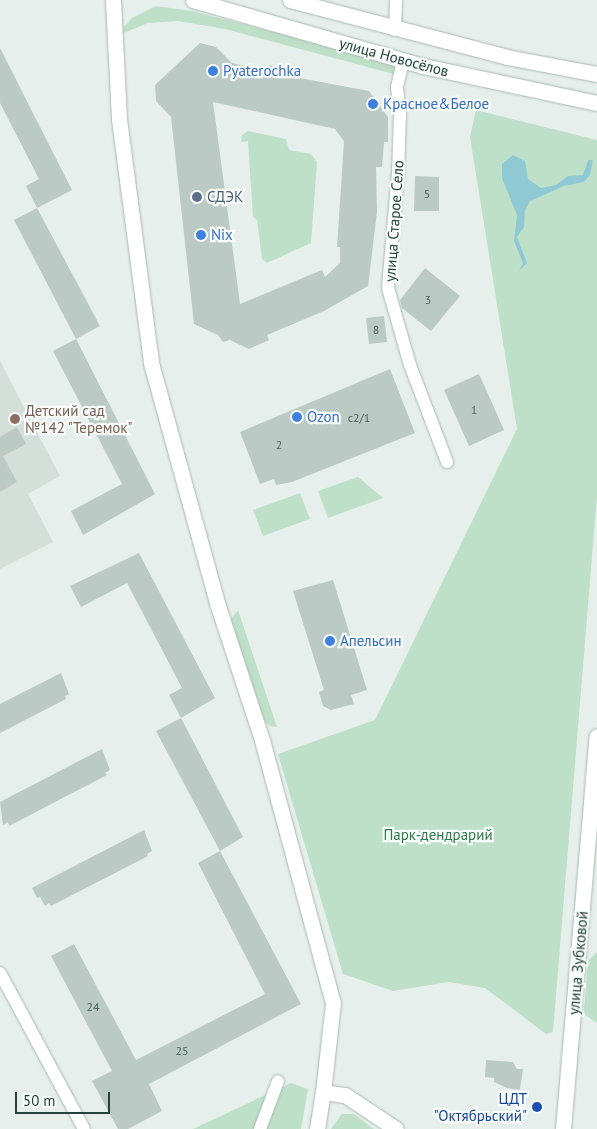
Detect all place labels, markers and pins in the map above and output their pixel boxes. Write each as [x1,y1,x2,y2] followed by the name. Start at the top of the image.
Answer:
[223,62,301,80] place label: Pyaterochka
[207,65,219,77] marker: Pyaterochka
[383,95,489,113] place label: Красное&Белое
[367,98,379,110] marker: Красное&Белое
[207,188,243,206] place label: СДЭК
[191,191,203,203] marker: СДЭК
[211,226,233,244] place label: Nix
[195,229,207,241] marker: Nix
[25,401,134,436] place label: Детский сад №142 "Теремок"
[307,408,340,426] place label: Ozon
[291,411,303,423] marker: Ozon
[9,413,21,425] marker: Детский сад №142 "Теремок"
[340,632,401,650] place label: Апельсин
[324,635,336,647] marker: Апельсин
[434,1089,527,1124] place label: ЦДТ "Октябрьский"
[531,1101,543,1113] marker: ЦДТ "Октябрьский"

